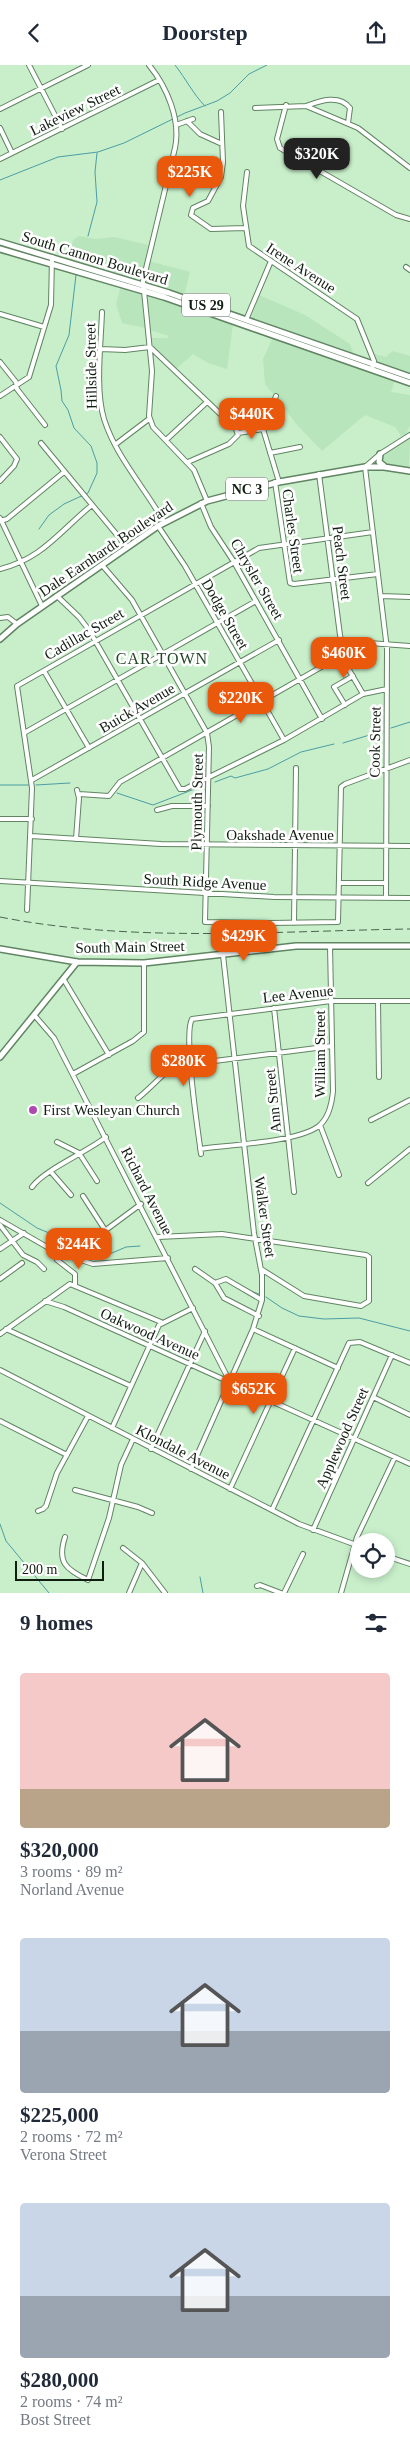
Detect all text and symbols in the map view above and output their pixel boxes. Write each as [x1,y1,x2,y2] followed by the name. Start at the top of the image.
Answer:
[20,19,48,47] icon: back
[362,19,390,47] icon: share
[162,20,248,45] text: Doorstep
[28,81,123,139] street label: Lakeview Street
[282,137,352,180] pin: $320K
[295,145,339,162] text: $320K
[155,155,225,198] pin: $225K
[168,163,212,180] text: $225K
[20,228,170,288] street label: South Cannon Boulevard
[263,240,339,296] street label: Irene Avenue
[182,293,230,317] road number: US 29
[82,322,100,409] street label: Hillside Street
[217,397,287,440] pin: $440K
[230,405,274,422] text: $440K
[226,477,268,501] road number: NC 3
[279,488,307,575] street label: Charles Street
[36,498,176,600] street label: Dale Earnhardt Boulevard
[330,525,355,602] street label: Peach Street
[227,536,287,623] street label: Chrysler Street
[198,576,252,653] street label: Dodge Street
[42,604,127,663] street label: Cadillac Street
[309,637,379,679] pin: $460K
[322,644,366,661] text: $460K
[116,650,208,667] district label: CAR TOWN
[96,680,178,736] street label: Buick Avenue
[206,681,276,724] pin: $220K
[219,689,263,706] text: $220K
[366,705,384,778] street label: Cook Street
[188,752,206,851] street label: Plymouth Street
[226,827,334,843] street label: Oakshade Avenue
[143,871,267,893] street label: South Ridge Avenue
[209,919,279,962] pin: $429K
[222,927,266,944] text: $429K
[75,938,186,956] street label: South Main Street
[262,982,334,1006] street label: Lee Avenue
[312,1010,328,1098] street label: William Street
[149,1045,219,1087] pin: $280K
[162,1052,206,1069] text: $280K
[262,1067,284,1134] street label: Ann Street
[43,1102,180,1118] place label: First Wesleyan Church
[27,1104,39,1116] marker: First Wesleyan Church
[118,1145,176,1238] street label: Richard Avenue
[251,1175,279,1259] street label: Walker Street
[44,1227,114,1270] pin: $244K
[57,1235,101,1252] text: $244K
[98,1305,202,1363] street label: Oakwood Avenue
[219,1373,289,1415] pin: $652K
[232,1380,276,1397] text: $652K
[313,1384,372,1491] street label: Applewood Street
[133,1421,233,1483] street label: Klondale Avenue
[350,1533,395,1578] map controls
[350,1533,395,1578] button: locate
[15,1558,104,1581] scale bar
[22,1562,57,1577] text: 200 m
[362,1609,390,1637] icon: filters
[20,1611,93,1635] text: 9 homes
[160,1705,250,1795] icon: home
[20,1838,99,1862] text: $320,000
[20,1863,123,1880] text: 3 rooms · 89 m²
[20,1881,124,1898] text: Norland Avenue
[160,1970,250,2060] icon: home
[20,2103,99,2127] text: $225,000
[20,2128,123,2145] text: 2 rooms · 72 m²
[20,2146,107,2163] text: Verona Street
[160,2235,250,2325] icon: home
[20,2368,99,2392] text: $280,000
[20,2393,123,2410] text: 2 rooms · 74 m²
[20,2411,91,2428] text: Bost Street

